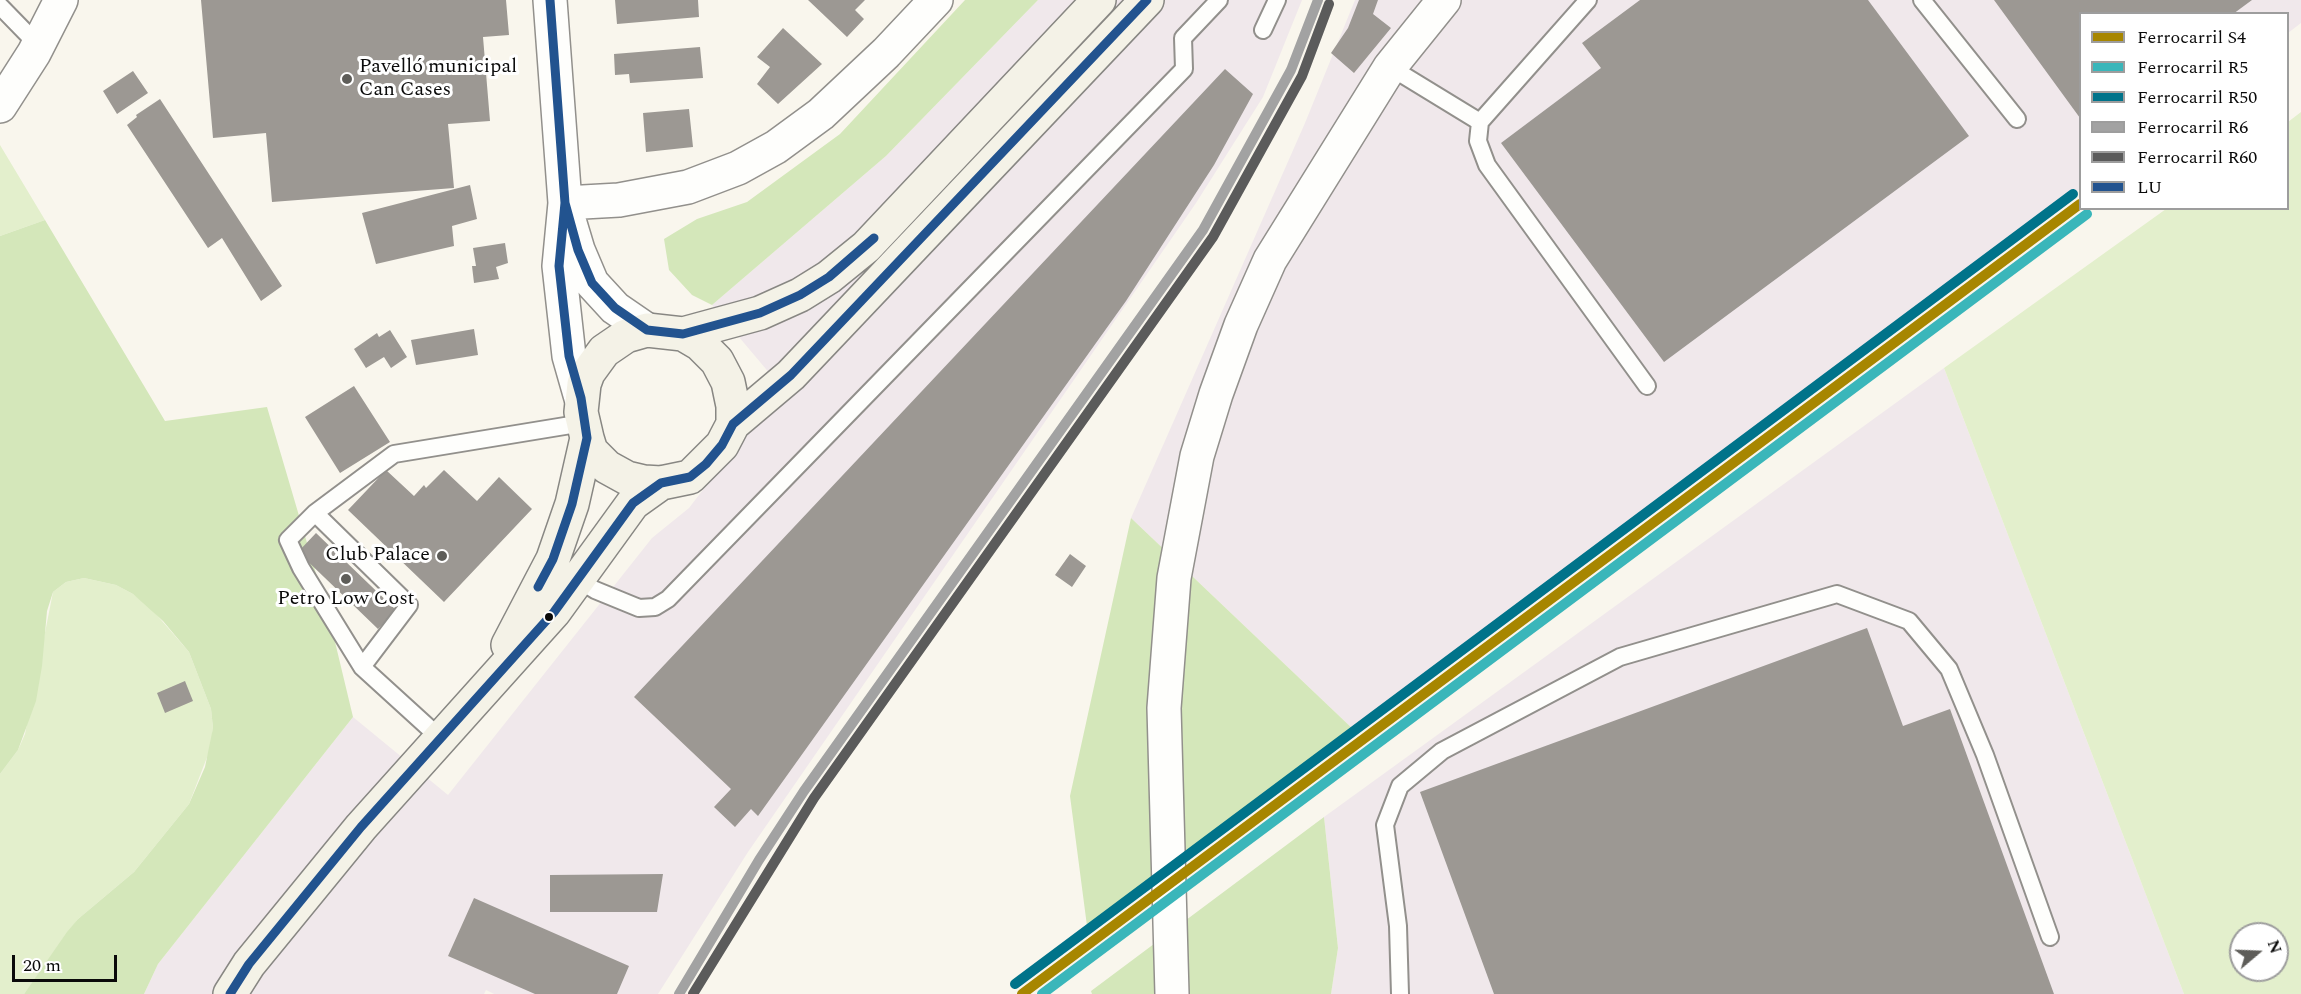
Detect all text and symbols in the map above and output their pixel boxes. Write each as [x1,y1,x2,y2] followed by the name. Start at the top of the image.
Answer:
[2079,12,2289,210] legend
[2137,24,2246,51] text: Ferrocarril S4
[2137,54,2248,81] text: Ferrocarril R5
[359,56,517,103] place label: Pavelló municipal Can Cases
[340,72,354,86] marker: Pavelló municipal Can Cases
[2137,84,2257,111] text: Ferrocarril R50
[2137,114,2248,141] text: Ferrocarril R6
[2137,144,2257,171] text: Ferrocarril R60
[2137,174,2162,201] text: LU
[325,544,430,568] place label: Club Palace
[435,549,449,563] marker: Club Palace
[339,572,353,586] marker: Petro Low Cost
[277,588,415,612] place label: Petro Low Cost
[543,611,555,623] unlabelled marker
[2229,922,2289,982] north arrow
[2261,937,2288,957] text: N
[15,943,120,981] scale bar
[23,952,61,979] text: 20 m

